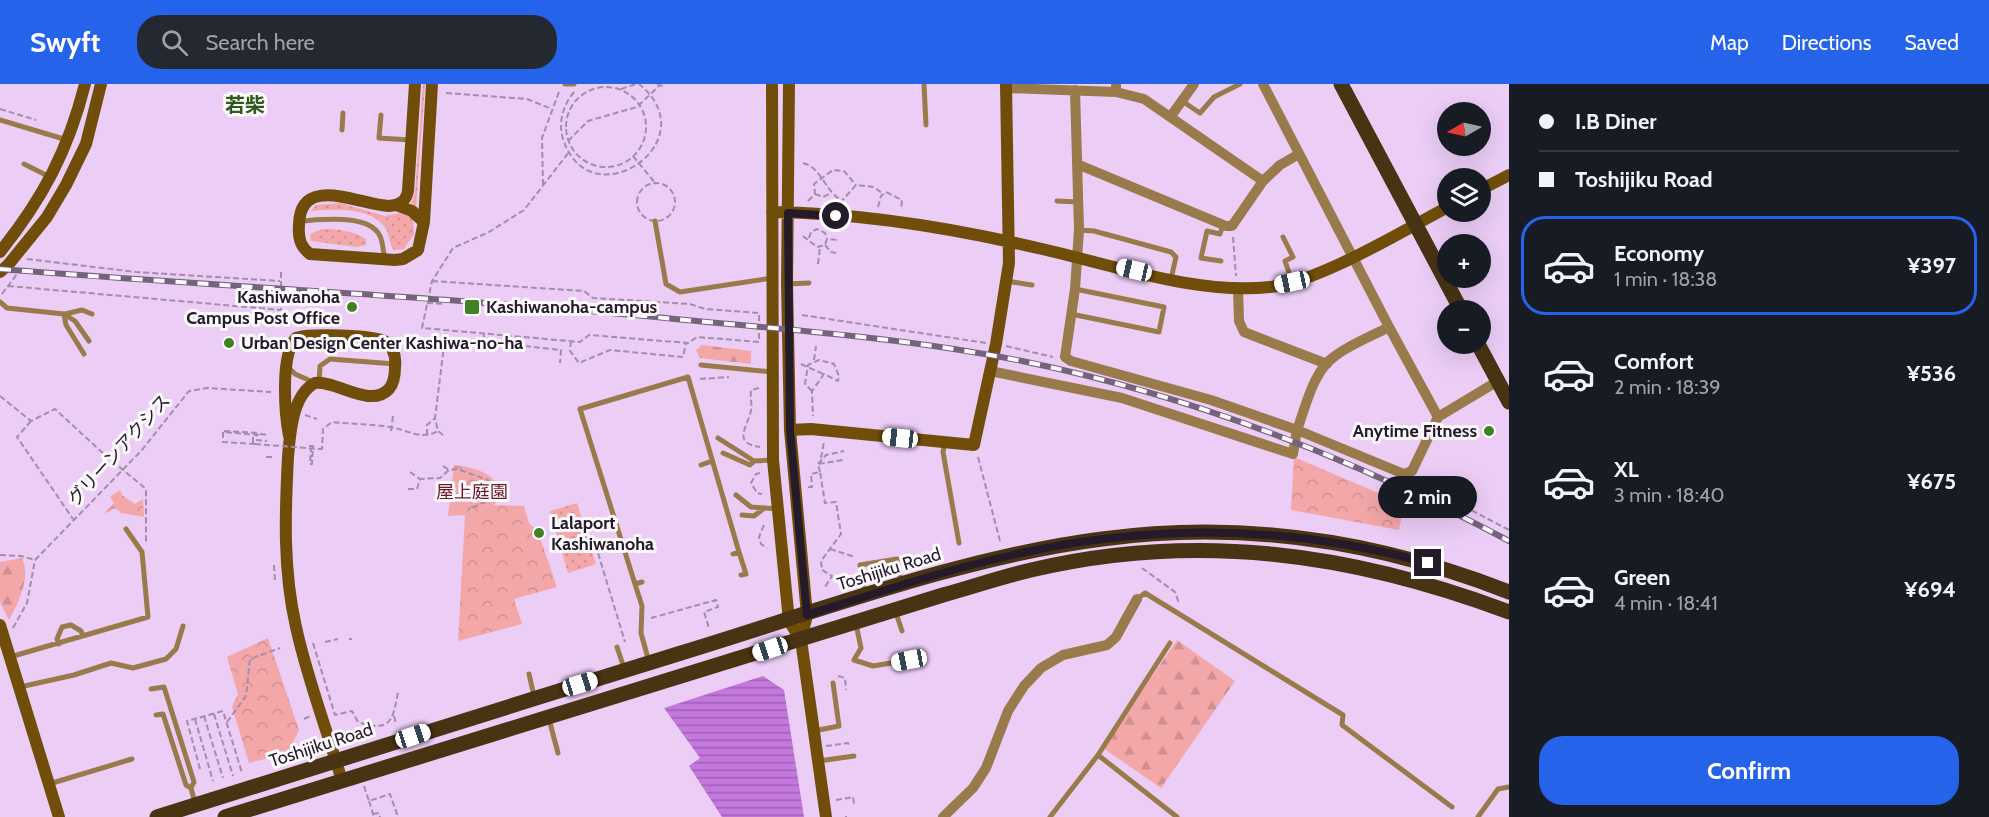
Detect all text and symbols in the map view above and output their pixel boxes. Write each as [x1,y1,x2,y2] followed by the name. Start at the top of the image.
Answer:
[137,15,557,69] search box
[30,25,101,59] text: Swyft
[158,26,191,59] icon: search
[206,29,315,56] text: Search here
[1710,30,1749,55] text: Map
[1782,30,1871,55] text: Directions
[1904,30,1959,55] text: Saved
[225,93,265,117] district label: 若柴
[1437,102,1491,156] north arrow
[1437,102,1491,354] map controls
[1575,108,1657,135] text: I.B Diner
[1575,166,1713,193] text: Toshijiku Road
[1437,168,1491,222] button: layers
[822,202,849,229] route start
[1437,234,1491,288] button: +
[1542,239,1596,293] icon: car
[1614,240,1704,267] text: Economy
[1907,252,1956,279] text: ¥397
[1114,257,1154,283] car
[1614,267,1717,291] text: 1 min · 18:38
[1273,269,1311,295] car
[186,286,340,329] place label: Kashiwanoha Campus Post Office
[486,296,658,318] place label: Kashiwanoha-campus
[463,298,481,316] marker: Kashiwanoha-campus
[345,300,359,314] marker: Kashiwanoha Campus Post Office
[1437,300,1491,354] button: −
[241,332,523,354] place label: Urban Design Center Kashiwa-no-ha
[222,336,236,350] marker: Urban Design Center Kashiwa-no-ha
[1542,347,1596,401] icon: car
[1614,348,1693,375] text: Comfort
[1907,360,1956,387] text: ¥536
[1614,375,1721,399] text: 2 min · 18:39
[63,390,175,510] street label: グリーンアクシス
[1353,420,1477,442] place label: Anytime Fitness
[1482,424,1496,438] marker: Anytime Fitness
[881,427,919,449] car
[1542,455,1596,509] icon: car
[1614,456,1639,483] text: XL
[1907,468,1956,495] text: ¥675
[1378,476,1478,518] callout: 2 min
[436,481,508,503] park label: 屋上庭園
[1614,483,1724,507] text: 3 min · 18:40
[1403,485,1452,509] text: 2 min
[551,512,654,555] place label: Lalaport Kashiwanoha
[532,526,546,540] marker: Lalaport Kashiwanoha
[834,543,944,595] street label: Toshijiku Road
[1414,549,1441,576] route end
[1542,563,1596,617] icon: car
[1614,564,1670,591] text: Green
[1904,576,1956,603] text: ¥694
[1614,591,1718,615] text: 4 min · 18:41
[750,635,790,663] car
[890,648,928,672] car
[560,670,600,698] car
[267,718,375,772] street label: Toshijiku Road
[393,722,433,750] car
[1539,736,1959,805] button: Confirm

